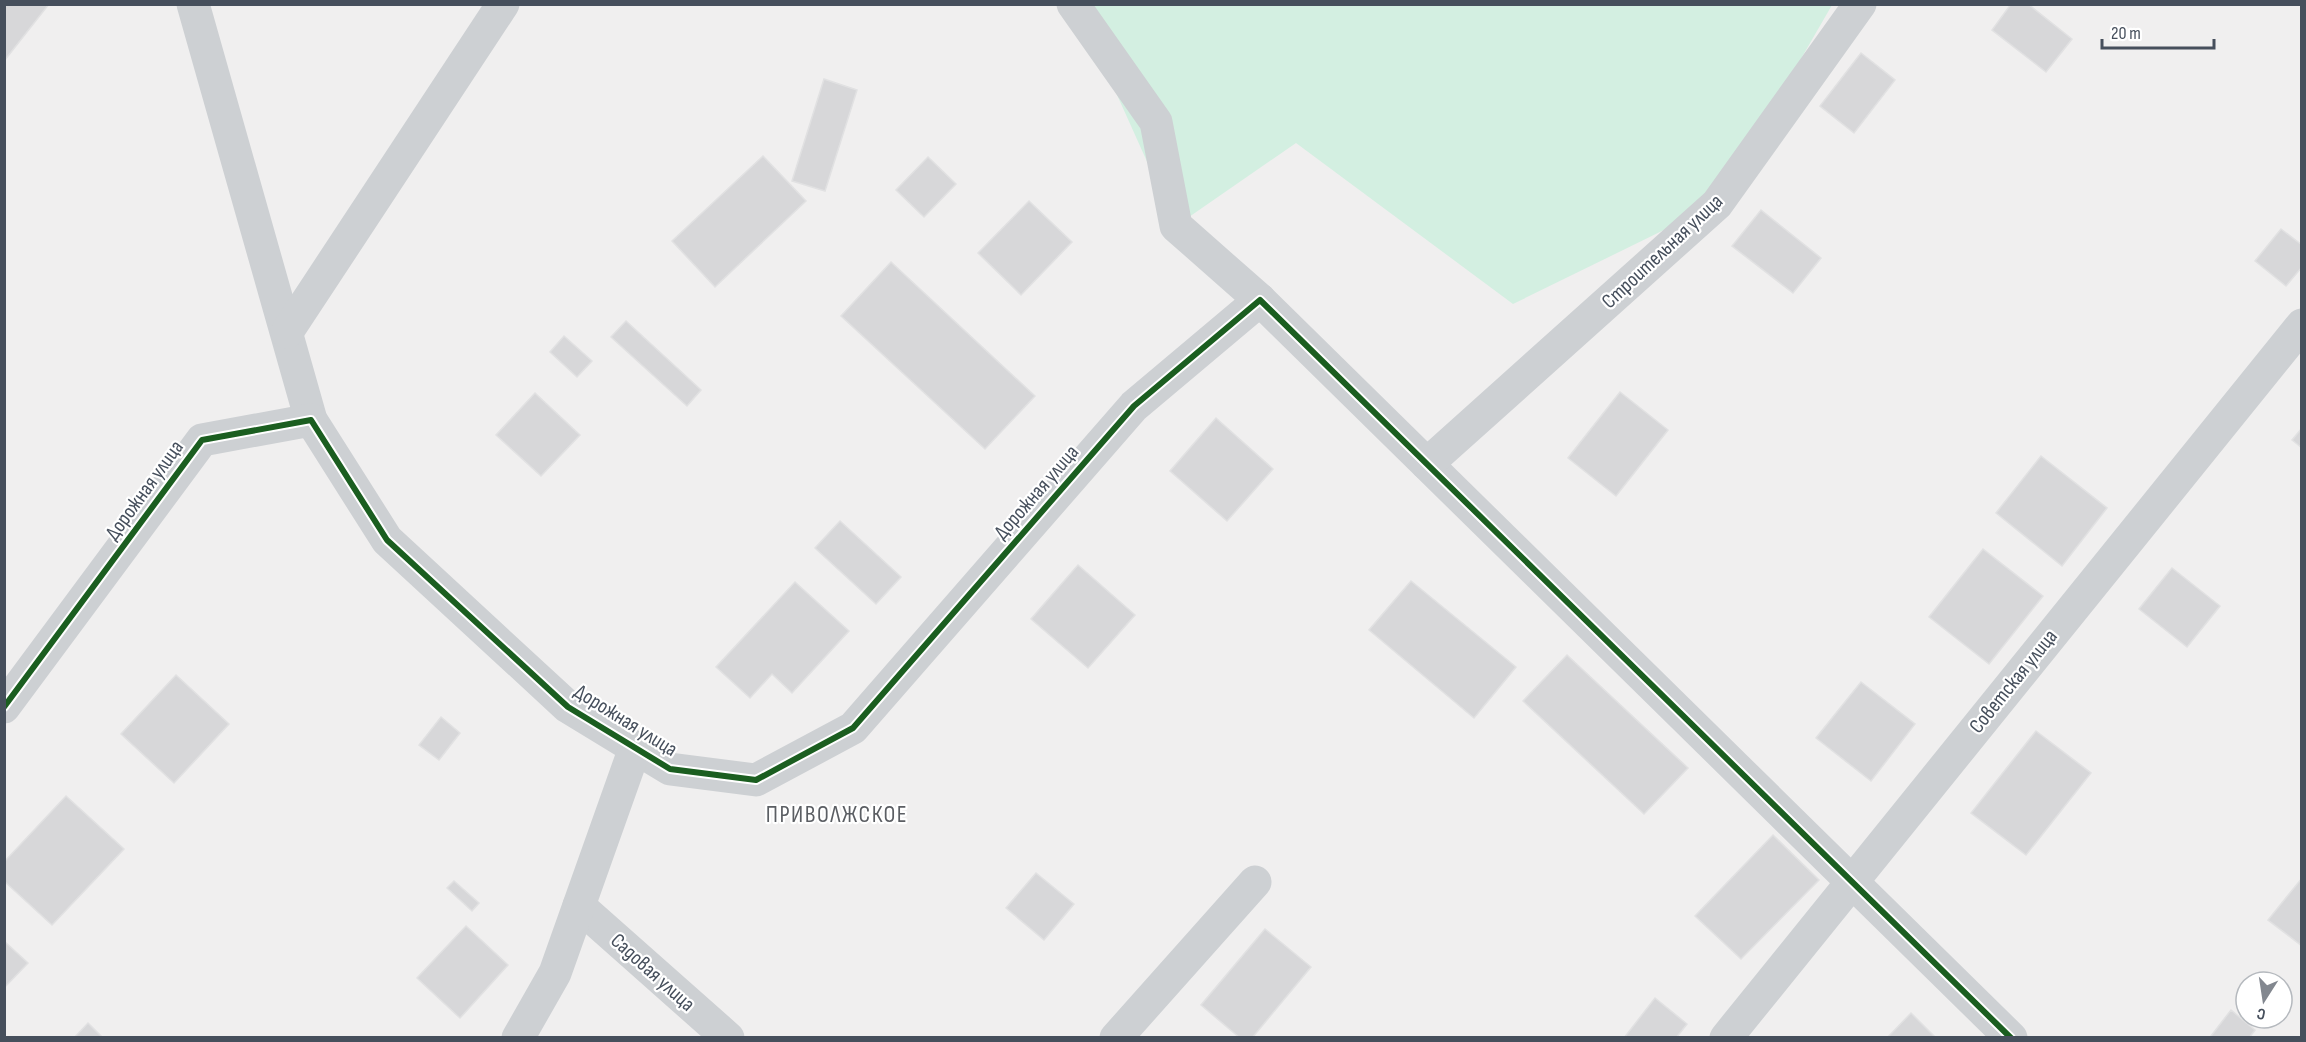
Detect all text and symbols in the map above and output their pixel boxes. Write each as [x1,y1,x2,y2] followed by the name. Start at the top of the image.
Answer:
[2102,12,2214,50] scale bar
[2111,23,2141,44] text: 20 m
[1597,189,1728,314] street label: Строительная улица
[100,436,189,545] street label: Дорожная улица
[989,440,1084,545] street label: Дорожная улица
[1964,624,2063,738] street label: Советская улица
[570,679,682,762] street label: Дорожная улица
[766,800,908,829] district label: ПРИВОЛЖСКОЕ
[605,928,700,1017] street label: Садовая улица
[2234,970,2294,1030] north arrow
[2255,1003,2267,1023] text: С

